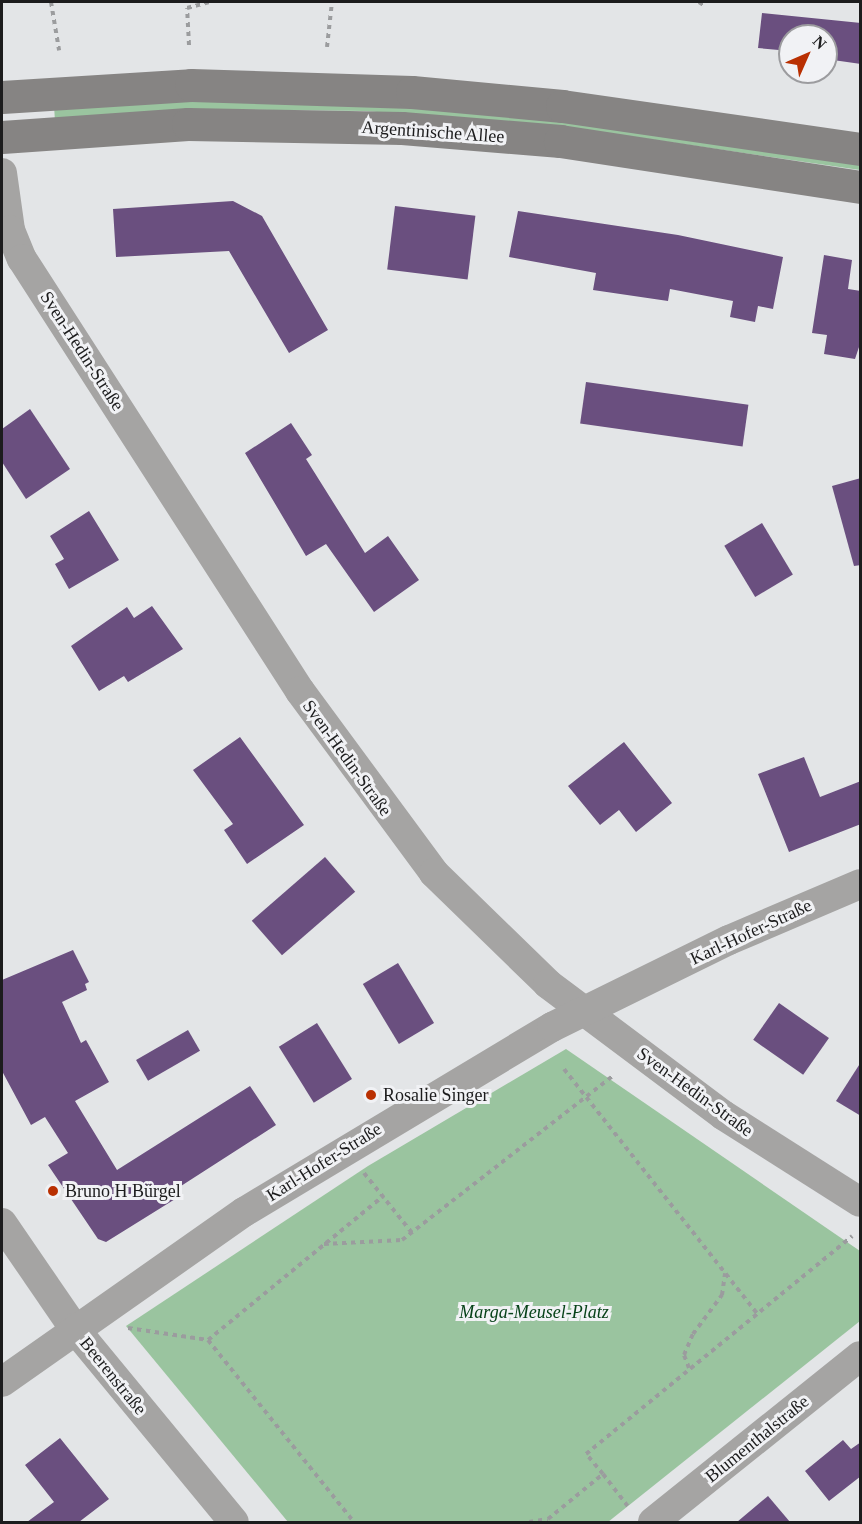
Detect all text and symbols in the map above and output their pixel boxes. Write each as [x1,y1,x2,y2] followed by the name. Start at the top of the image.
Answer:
[778,24,838,84] north arrow
[810,32,830,52] text: N
[360,116,506,148] street label: Argentinische Allee
[35,287,129,415] street label: Sven-Hedin-Straße
[298,696,396,820] street label: Sven-Hedin-Straße
[687,894,815,970] street label: Karl-Hofer-Straße
[633,1043,757,1141] street label: Sven-Hedin-Straße
[383,1084,488,1106] place label: Rosalie Singer
[364,1088,378,1102] marker: Rosalie Singer
[262,1118,386,1206] street label: Karl-Hofer-Straße
[65,1180,181,1202] place label: Bruno H Bürgel
[46,1184,60,1198] marker: Bruno H Bürgel
[459,1301,609,1323] park label: Marga-Meusel-Platz
[75,1333,151,1419] street label: Beerenstraße
[701,1391,813,1487] street label: Blumenthalstraße

